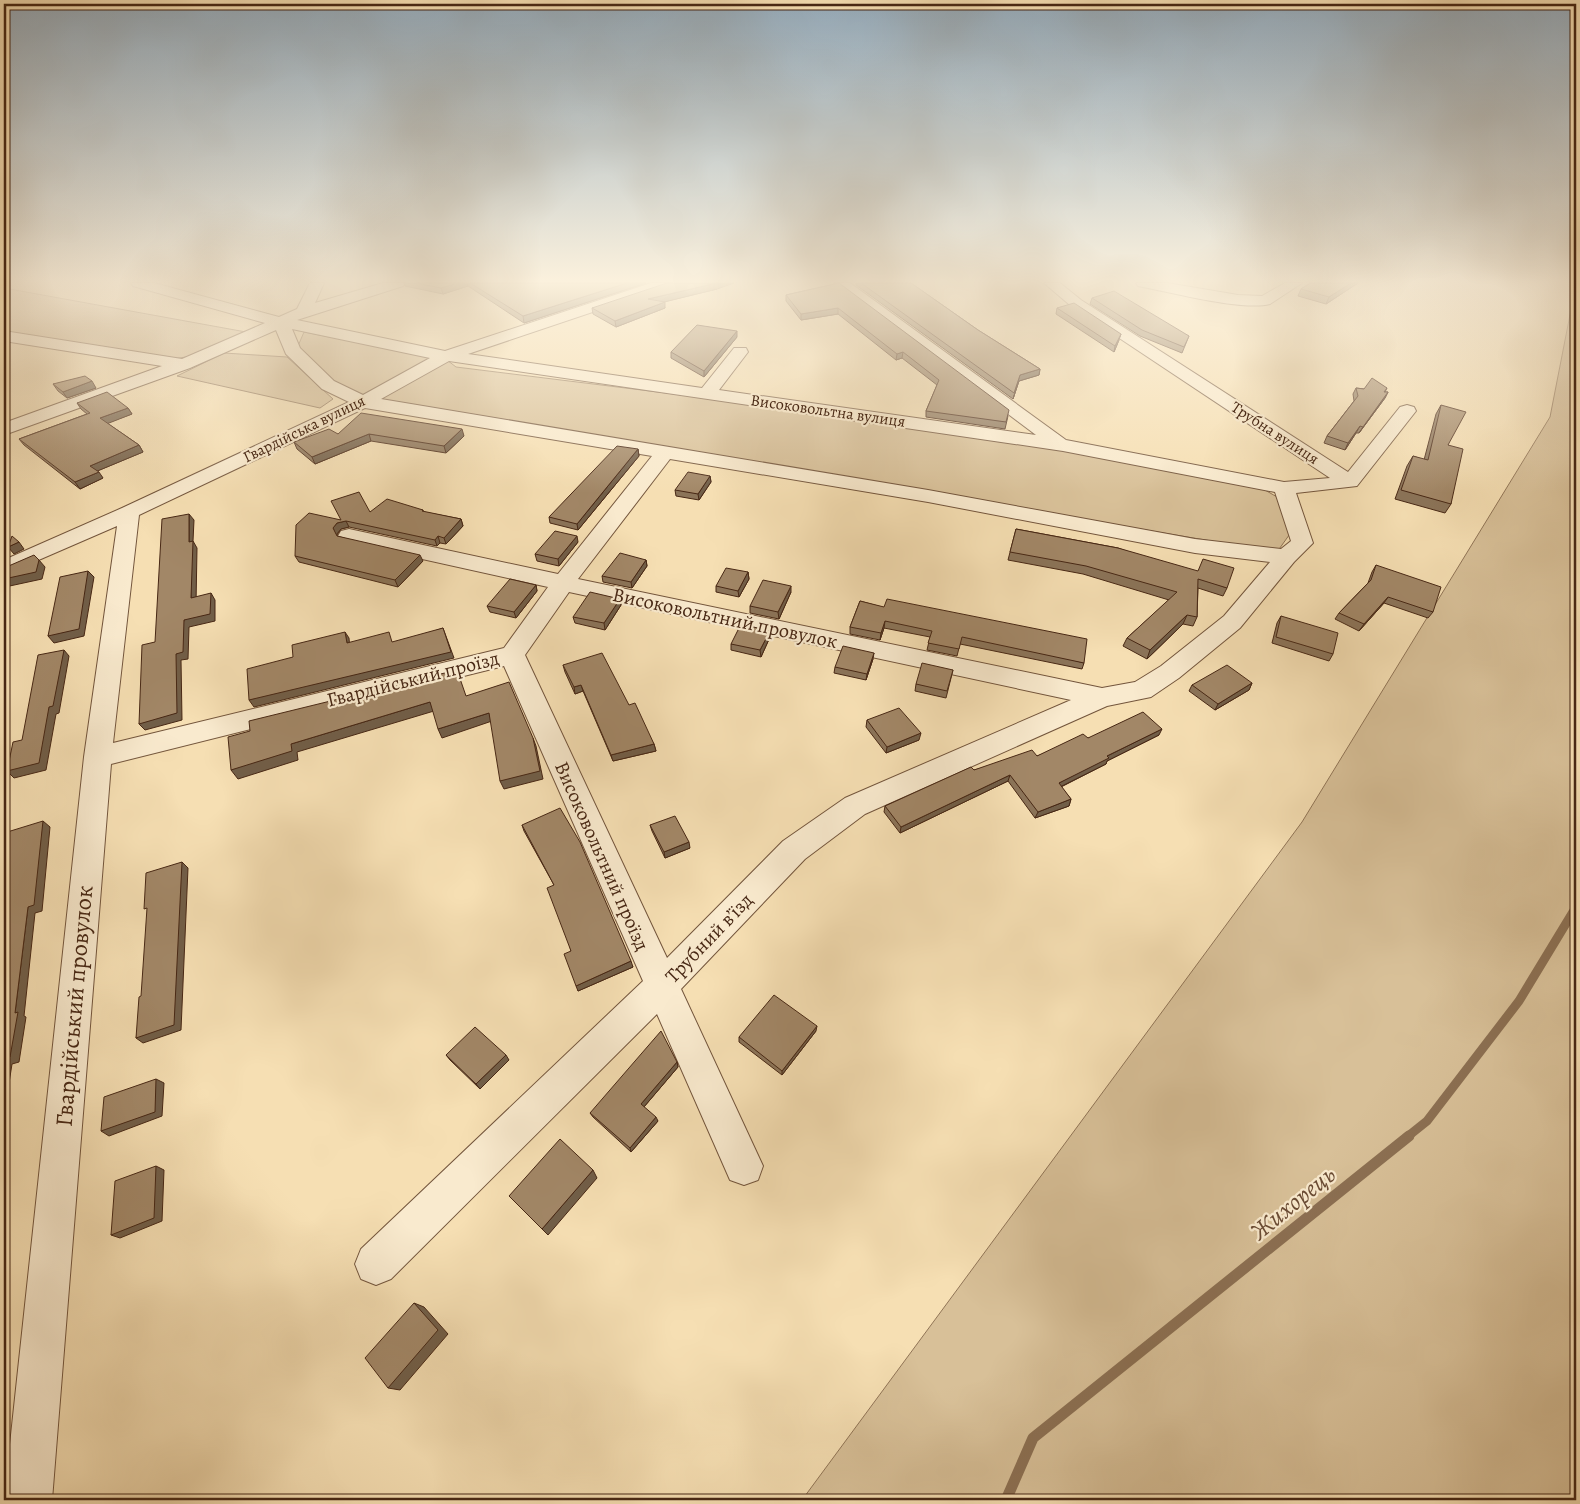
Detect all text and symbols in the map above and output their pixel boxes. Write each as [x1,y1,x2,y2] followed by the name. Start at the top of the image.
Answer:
[749,389,907,433] street label: Високовольтна вулиця
[239,390,369,468] street label: Гвардійська вулиця
[1227,396,1323,470] street label: Трубна вулиця
[610,581,840,655] street label: Високовольтний провулок
[324,644,502,713] street label: Гвардійський проїзд
[548,757,656,955] street label: Високовольтний проїзд
[48,884,100,1128] street label: Гвардійський провулок
[659,887,759,989] street label: Трубний в’їзд
[1242,1158,1343,1249] water label: Жихорець

